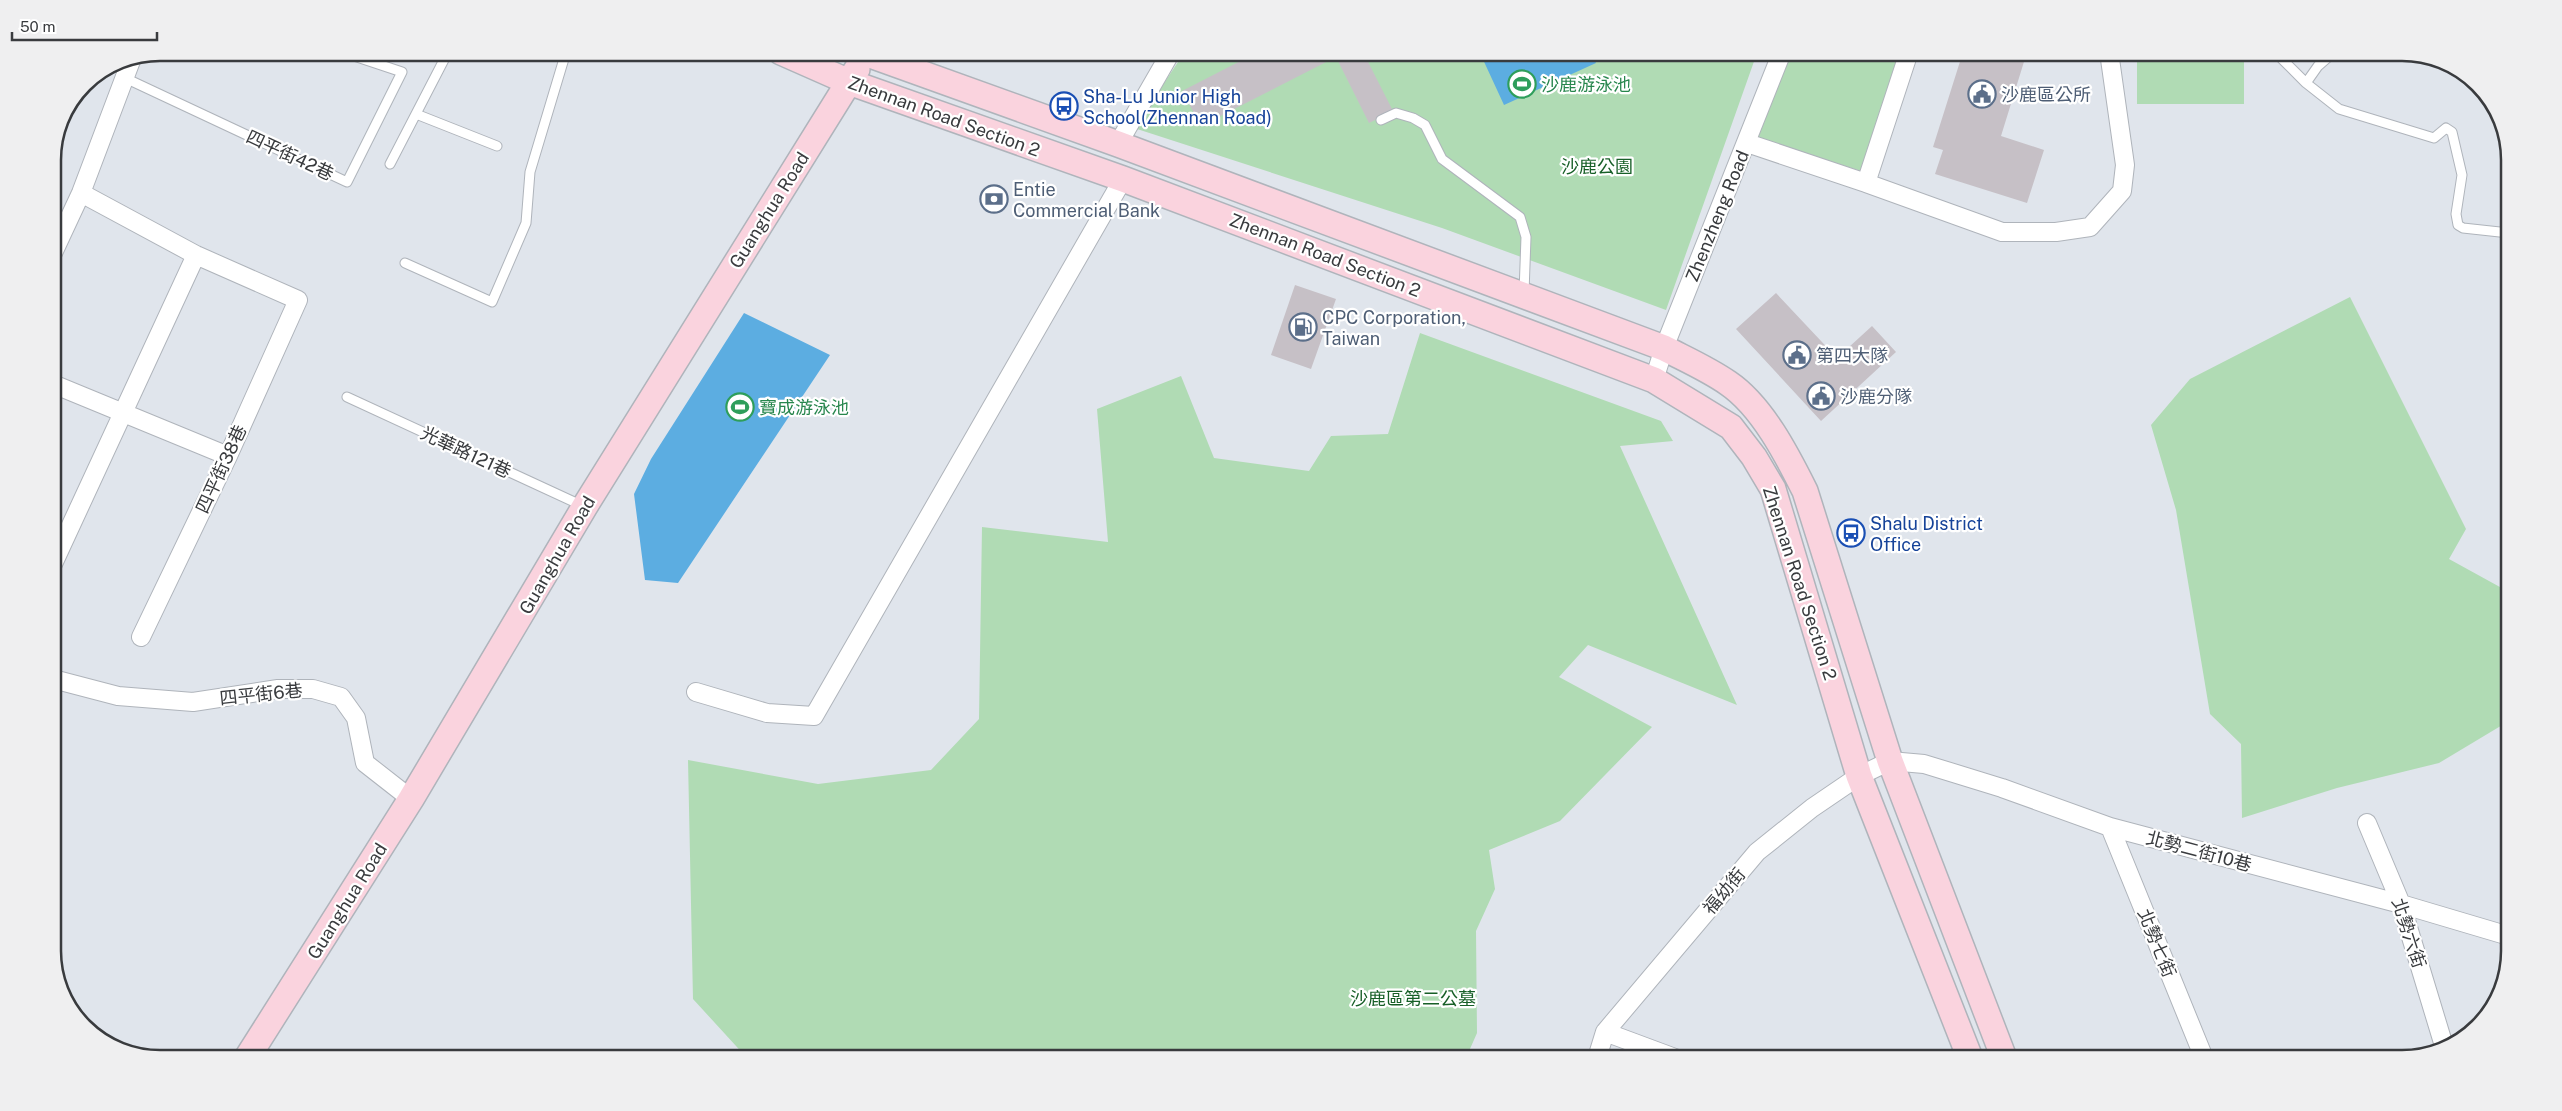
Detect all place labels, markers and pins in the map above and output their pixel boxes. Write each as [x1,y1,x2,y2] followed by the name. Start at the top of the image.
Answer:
[1507,69,1537,99] sports icon: 沙鹿游泳池
[1541,74,1631,95] place label: 沙鹿游泳池
[1967,79,1997,109] public building icon: 沙鹿區公所
[2001,84,2091,105] place label: 沙鹿區公所
[1083,86,1272,128] place label: Sha-Lu Junior High School(Zhennan Road)
[1049,91,1079,121] bus stop icon: Sha-Lu Junior High School(Zhennan Road)
[1013,179,1160,221] place label: Entie Commercial Bank
[979,184,1009,214] bank icon: Entie Commercial Bank
[1322,307,1466,349] place label: CPC Corporation, Taiwan
[1288,312,1318,342] fuel station icon: CPC Corporation, Taiwan
[1782,340,1812,370] public building icon: 第四大隊
[1816,345,1888,366] place label: 第四大隊
[1806,381,1836,411] public building icon: 沙鹿分隊
[1840,386,1912,407] place label: 沙鹿分隊
[725,392,755,422] sports icon: 寶成游泳池
[759,397,849,418] place label: 寶成游泳池
[1870,513,1983,555] place label: Shalu District Office
[1836,518,1866,548] bus stop icon: Shalu District Office

